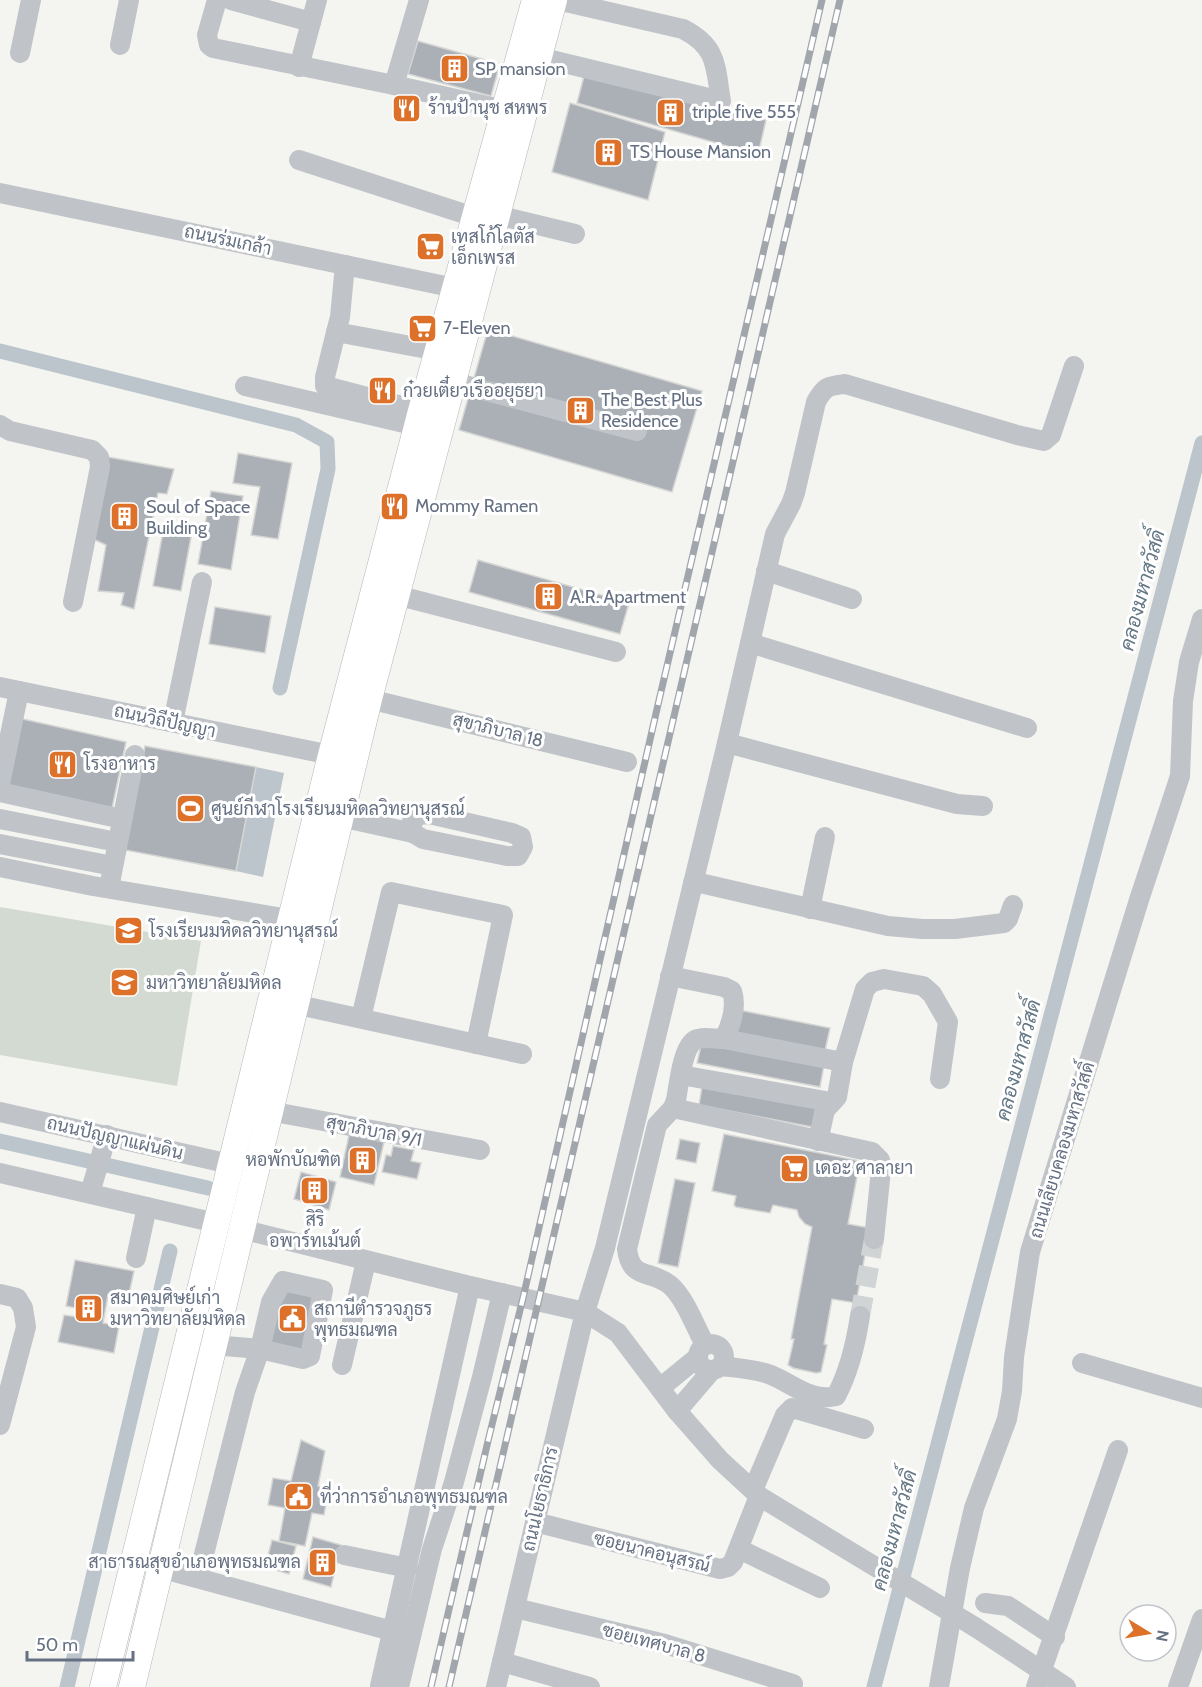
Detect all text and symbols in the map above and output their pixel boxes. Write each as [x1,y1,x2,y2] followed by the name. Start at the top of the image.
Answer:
[438,53,470,85] building icon: SP mansion
[475,58,566,80] place label: SP mansion
[391,92,423,124] restaurant icon: ร้านป้านุช สหพร
[428,96,548,120] place label: ร้านป้านุช สหพร
[655,96,687,128] building icon: triple five 555
[692,101,796,123] place label: triple five 555
[593,136,625,168] building icon: TS House Mansion
[630,141,771,163] place label: TS House Mansion
[183,219,274,260] street label: ถนนร่มเกล้า
[451,224,535,269] place label: เทสโก้โลตัส เอ็กเพรส
[414,231,446,263] supermarket icon: เทสโก้โลตัส เอ็กเพรส
[406,312,438,344] supermarket icon: 7-Eleven
[443,317,511,339] place label: 7-Eleven
[366,375,398,407] restaurant icon: ก๋วยเตี๋ยวเรืออยุธยา
[403,375,543,403] place label: ก๋วยเตี๋ยวเรืออยุธยา
[601,389,702,432] place label: The Best Plus Residence
[564,394,596,426] building icon: The Best Plus Residence
[378,490,410,522] restaurant icon: Mommy Ramen
[415,495,538,517] place label: Mommy Ramen
[146,496,250,539] place label: Soul of Space Building
[109,501,141,533] building icon: Soul of Space Building
[1108,522,1171,653] water label: คลองมหาสวัสดิ์
[533,581,565,613] building icon: A.R. Apartment
[570,586,686,608] place label: A.R. Apartment
[112,698,218,743] street label: ถนนวิถีปัญญา
[450,708,546,753] street label: สุขาภิบาล 18
[47,748,79,780] restaurant icon: โรงอาหาร
[83,751,156,775] place label: โรงอาหาร
[174,793,206,825] sports icon: ศูนย์กีฬาโรงเรียนมหิดลวิทยานุสรณ์
[211,796,465,822] place label: ศูนย์กีฬาโรงเรียนมหิดลวิทยานุสรณ์
[112,915,144,947] school or university icon: โรงเรียนมหิดลวิทยานุสรณ์
[148,918,338,943] place label: โรงเรียนมหิดลวิทยานุสรณ์
[109,967,141,999] school or university icon: มหาวิทยาลัยมหิดล
[146,972,282,994] place label: มหาวิทยาลัยมหิดล
[984,992,1047,1123] water label: คลองมหาสวัสดิ์
[1020,1058,1099,1241] street label: ถนนเลียบคลองมหาสวัสดิ์
[45,1111,185,1164] street label: ถนนปัญญาแผ่นดิน
[324,1111,424,1152] street label: สุขาภิบาล 9/1
[346,1144,378,1176] building icon: หอพักบัณฑิต
[245,1149,341,1171] place label: หอพักบัณฑิต
[778,1152,810,1184] supermarket icon: เดอะ ศาลายา
[815,1157,913,1179] place label: เดอะ ศาลายา
[299,1175,331,1207] building icon: สิริ อพาร์ทเม้นต์
[269,1209,361,1252] place label: สิริ อพาร์ทเม้นต์
[110,1285,246,1330] place label: สมาคมศิษย์เก่า มหาวิทยาลัยมหิดล
[73,1292,105,1324] building icon: สมาคมศิษย์เก่า มหาวิทยาลัยมหิดล
[314,1296,433,1342] place label: สถานีตำรวจภูธร พุทธมณฑล
[277,1303,309,1335] public building icon: สถานีตำรวจภูธร พุทธมณฑล
[515,1444,563,1553] street label: ถนนโยธาธิการ
[860,1462,923,1593] water label: คลองมหาสวัสดิ์
[283,1481,315,1513] public building icon: ที่ว่าการอำเภอพุทธมณฑล
[320,1481,508,1509] place label: ที่ว่าการอำเภอพุทธมณฑล
[591,1525,713,1578] street label: ซอยนาคอนุสรณ์
[306,1546,338,1578] building icon: สาธารณสุขอำเภอพุทธมณฑล
[88,1551,301,1574] place label: สาธารณสุขอำเภอพุทธมณฑล
[1118,1603,1178,1663] north arrow
[600,1619,708,1667] street label: ซอยเทศบาล 8
[27,1624,134,1662] scale bar
[1152,1628,1173,1643] text: N
[36,1634,78,1656] text: 50 m

